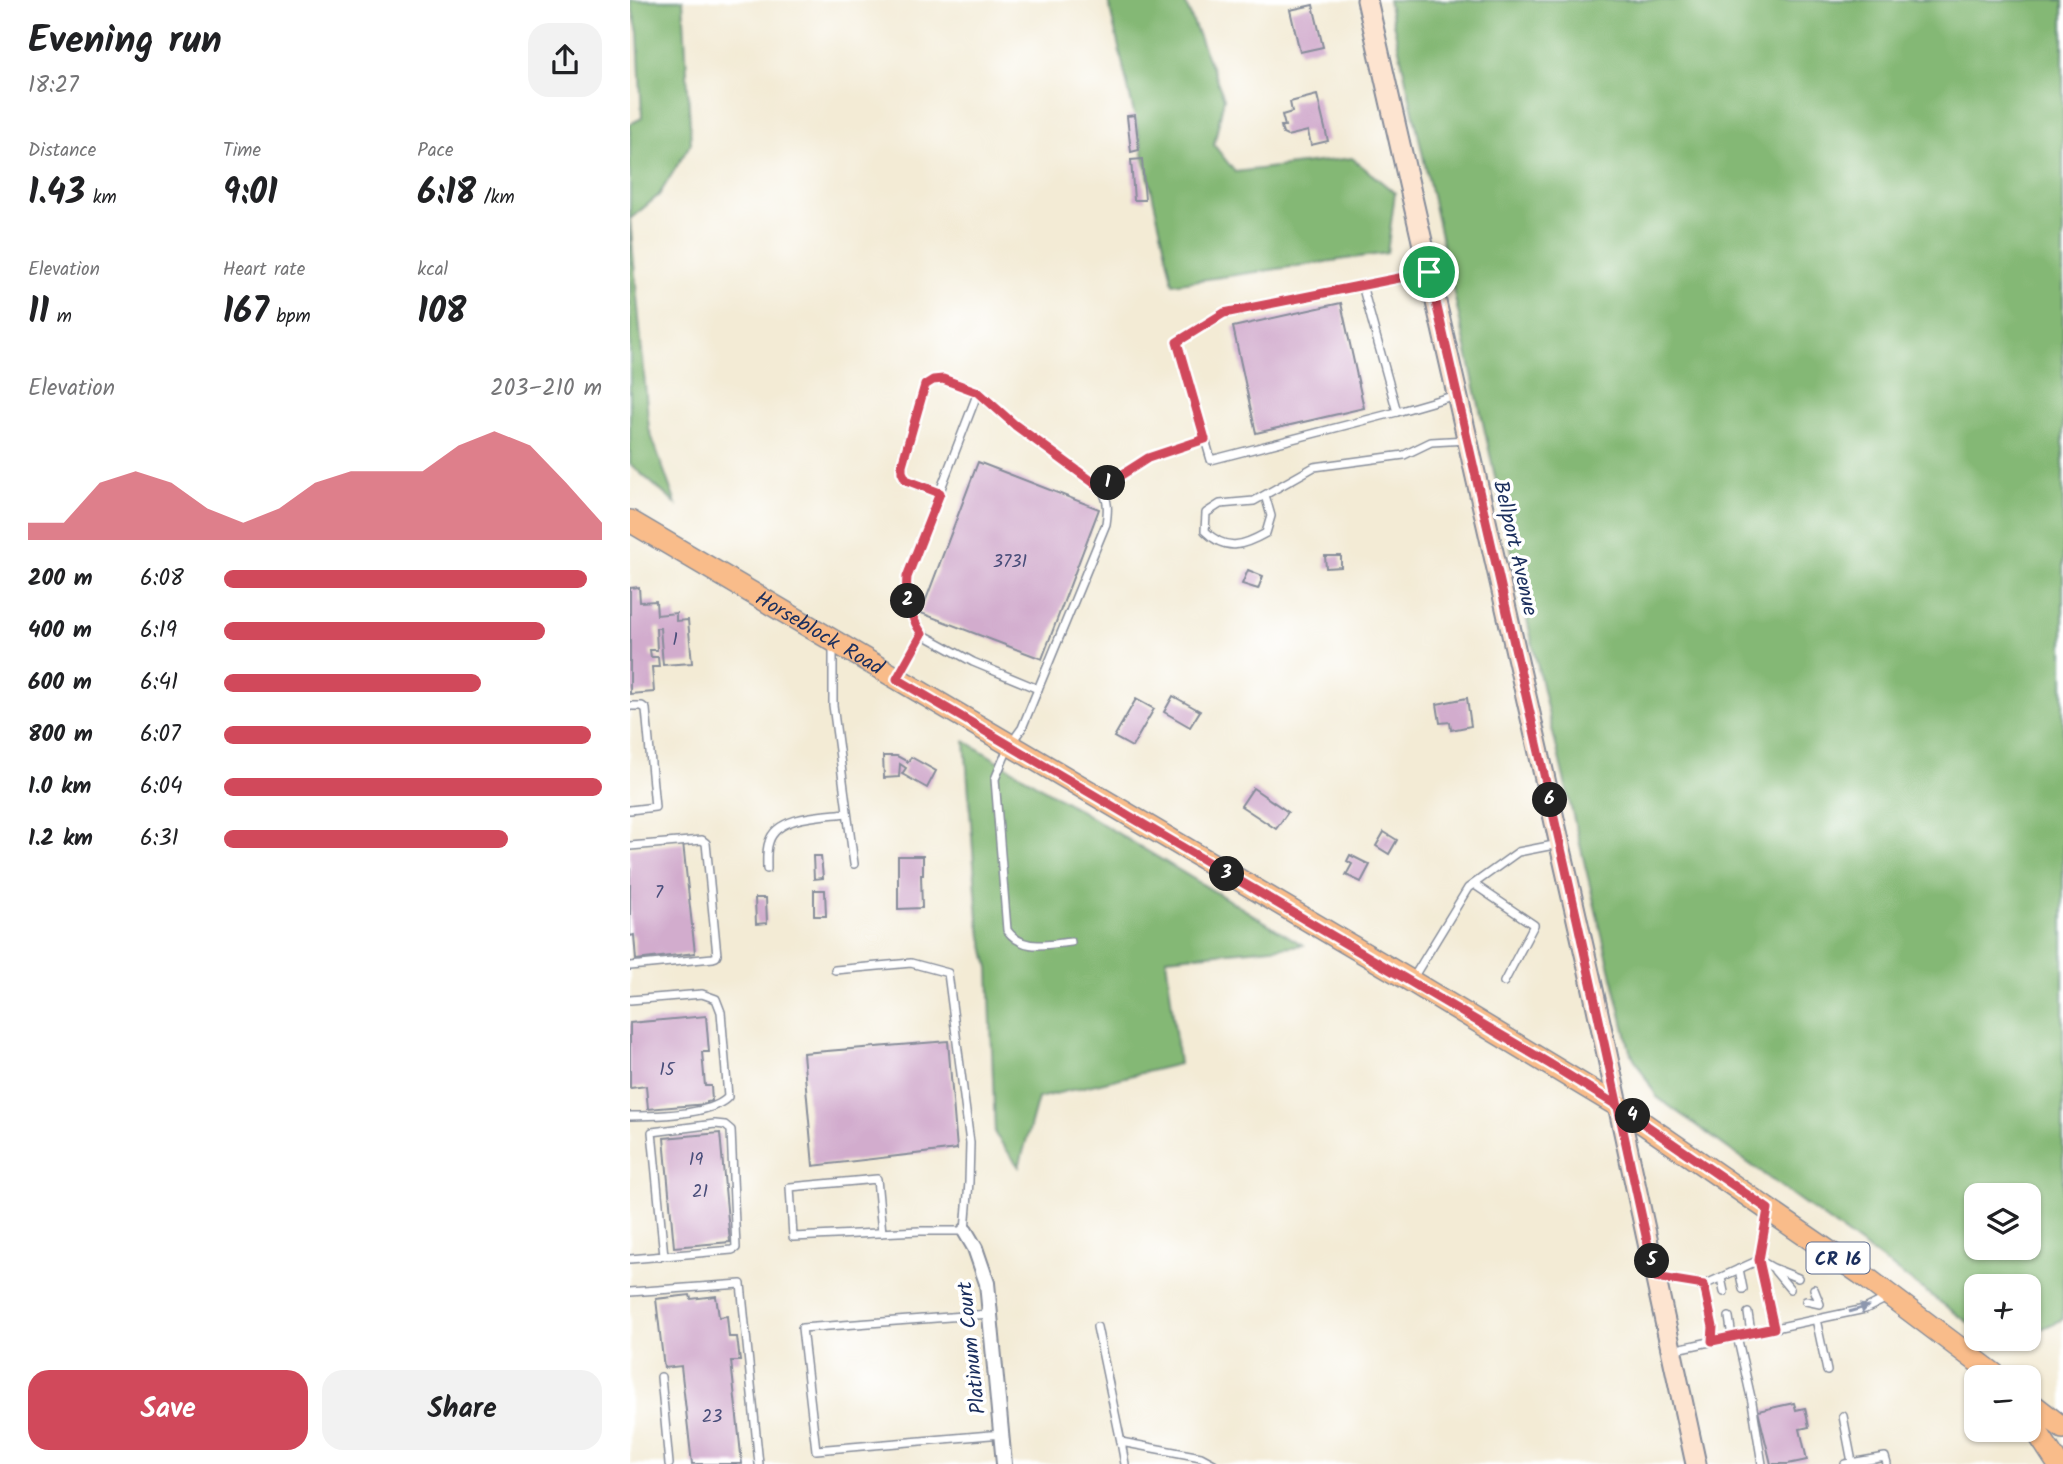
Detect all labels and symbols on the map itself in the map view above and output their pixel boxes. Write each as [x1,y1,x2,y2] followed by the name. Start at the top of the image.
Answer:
[1399,242,1459,302] pin
[1091,466,1126,500] pin: 1
[1483,477,1546,620] street label: Bellport Avenue
[993,548,1027,577] house number: 3731
[748,583,890,685] street label: Horseblock Road
[890,584,926,618] pin: 2
[672,626,678,655] house number: 1
[1532,782,1567,818] pin: 6
[1210,856,1244,892] pin: 3
[655,879,664,908] house number: 7
[659,1056,676,1085] house number: 15
[1616,1098,1650,1134] pin: 4
[689,1146,703,1175] house number: 19
[692,1178,708,1207] house number: 21
[1806,1242,1870,1274] road number: CR 16
[1634,1244,1670,1278] pin: 5
[949,1279,996,1416] street label: Platinum Court
[1849,1304,1870,1314] one-way arrow
[702,1403,722,1432] house number: 23

